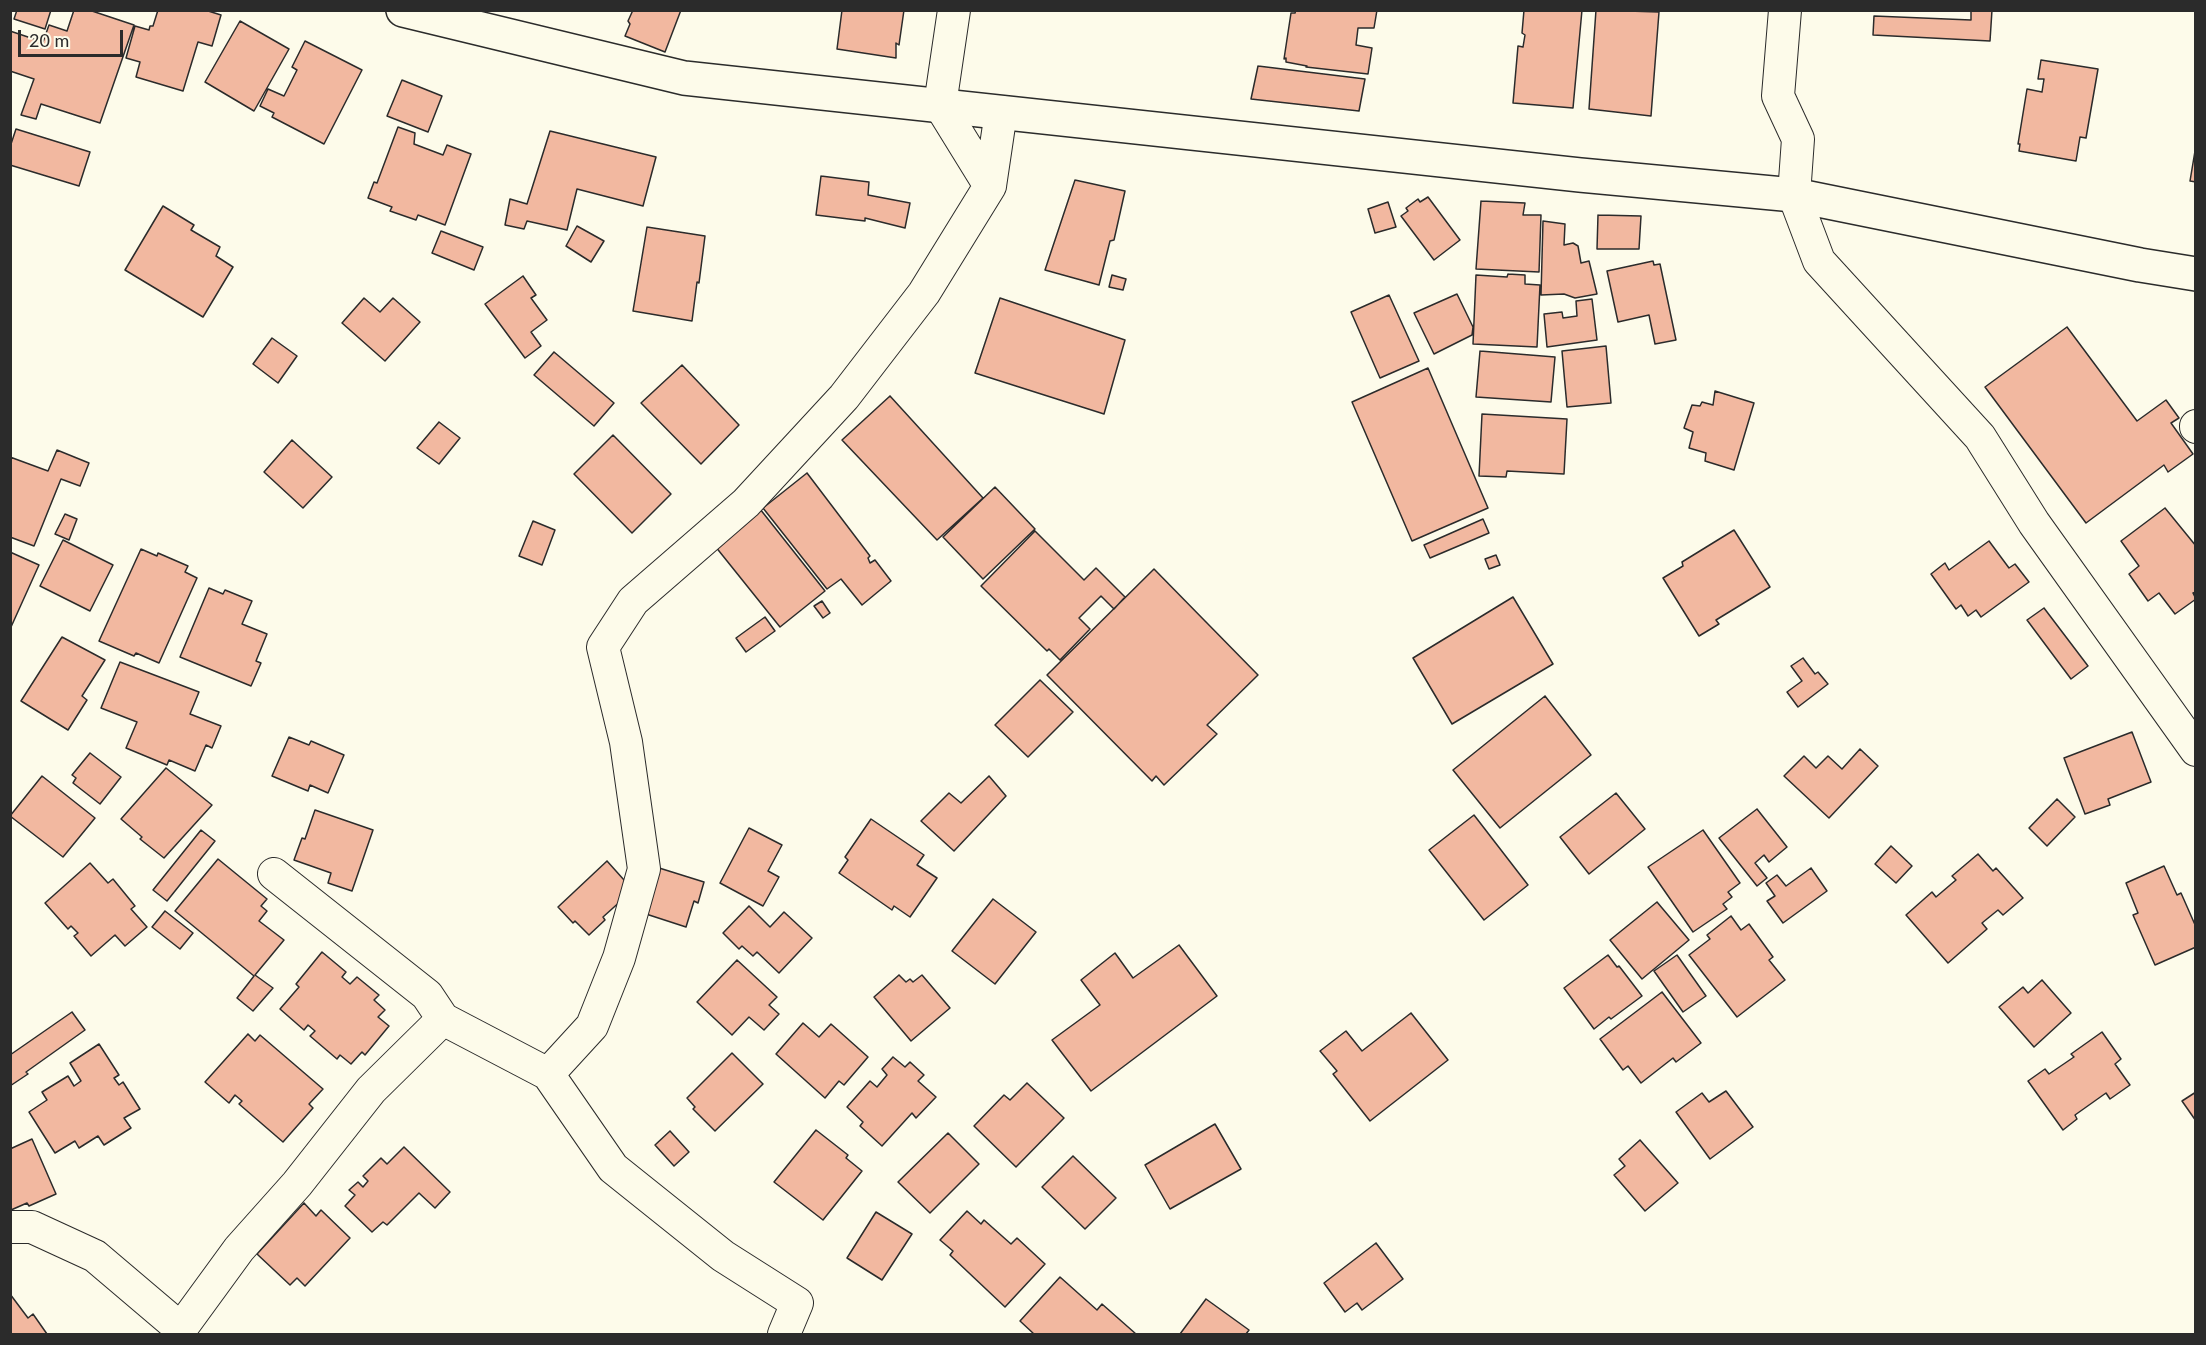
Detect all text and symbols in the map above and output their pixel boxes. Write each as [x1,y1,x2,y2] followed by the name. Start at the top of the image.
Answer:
[21,18,126,56] scale bar
[29,29,69,51] text: 20 m

